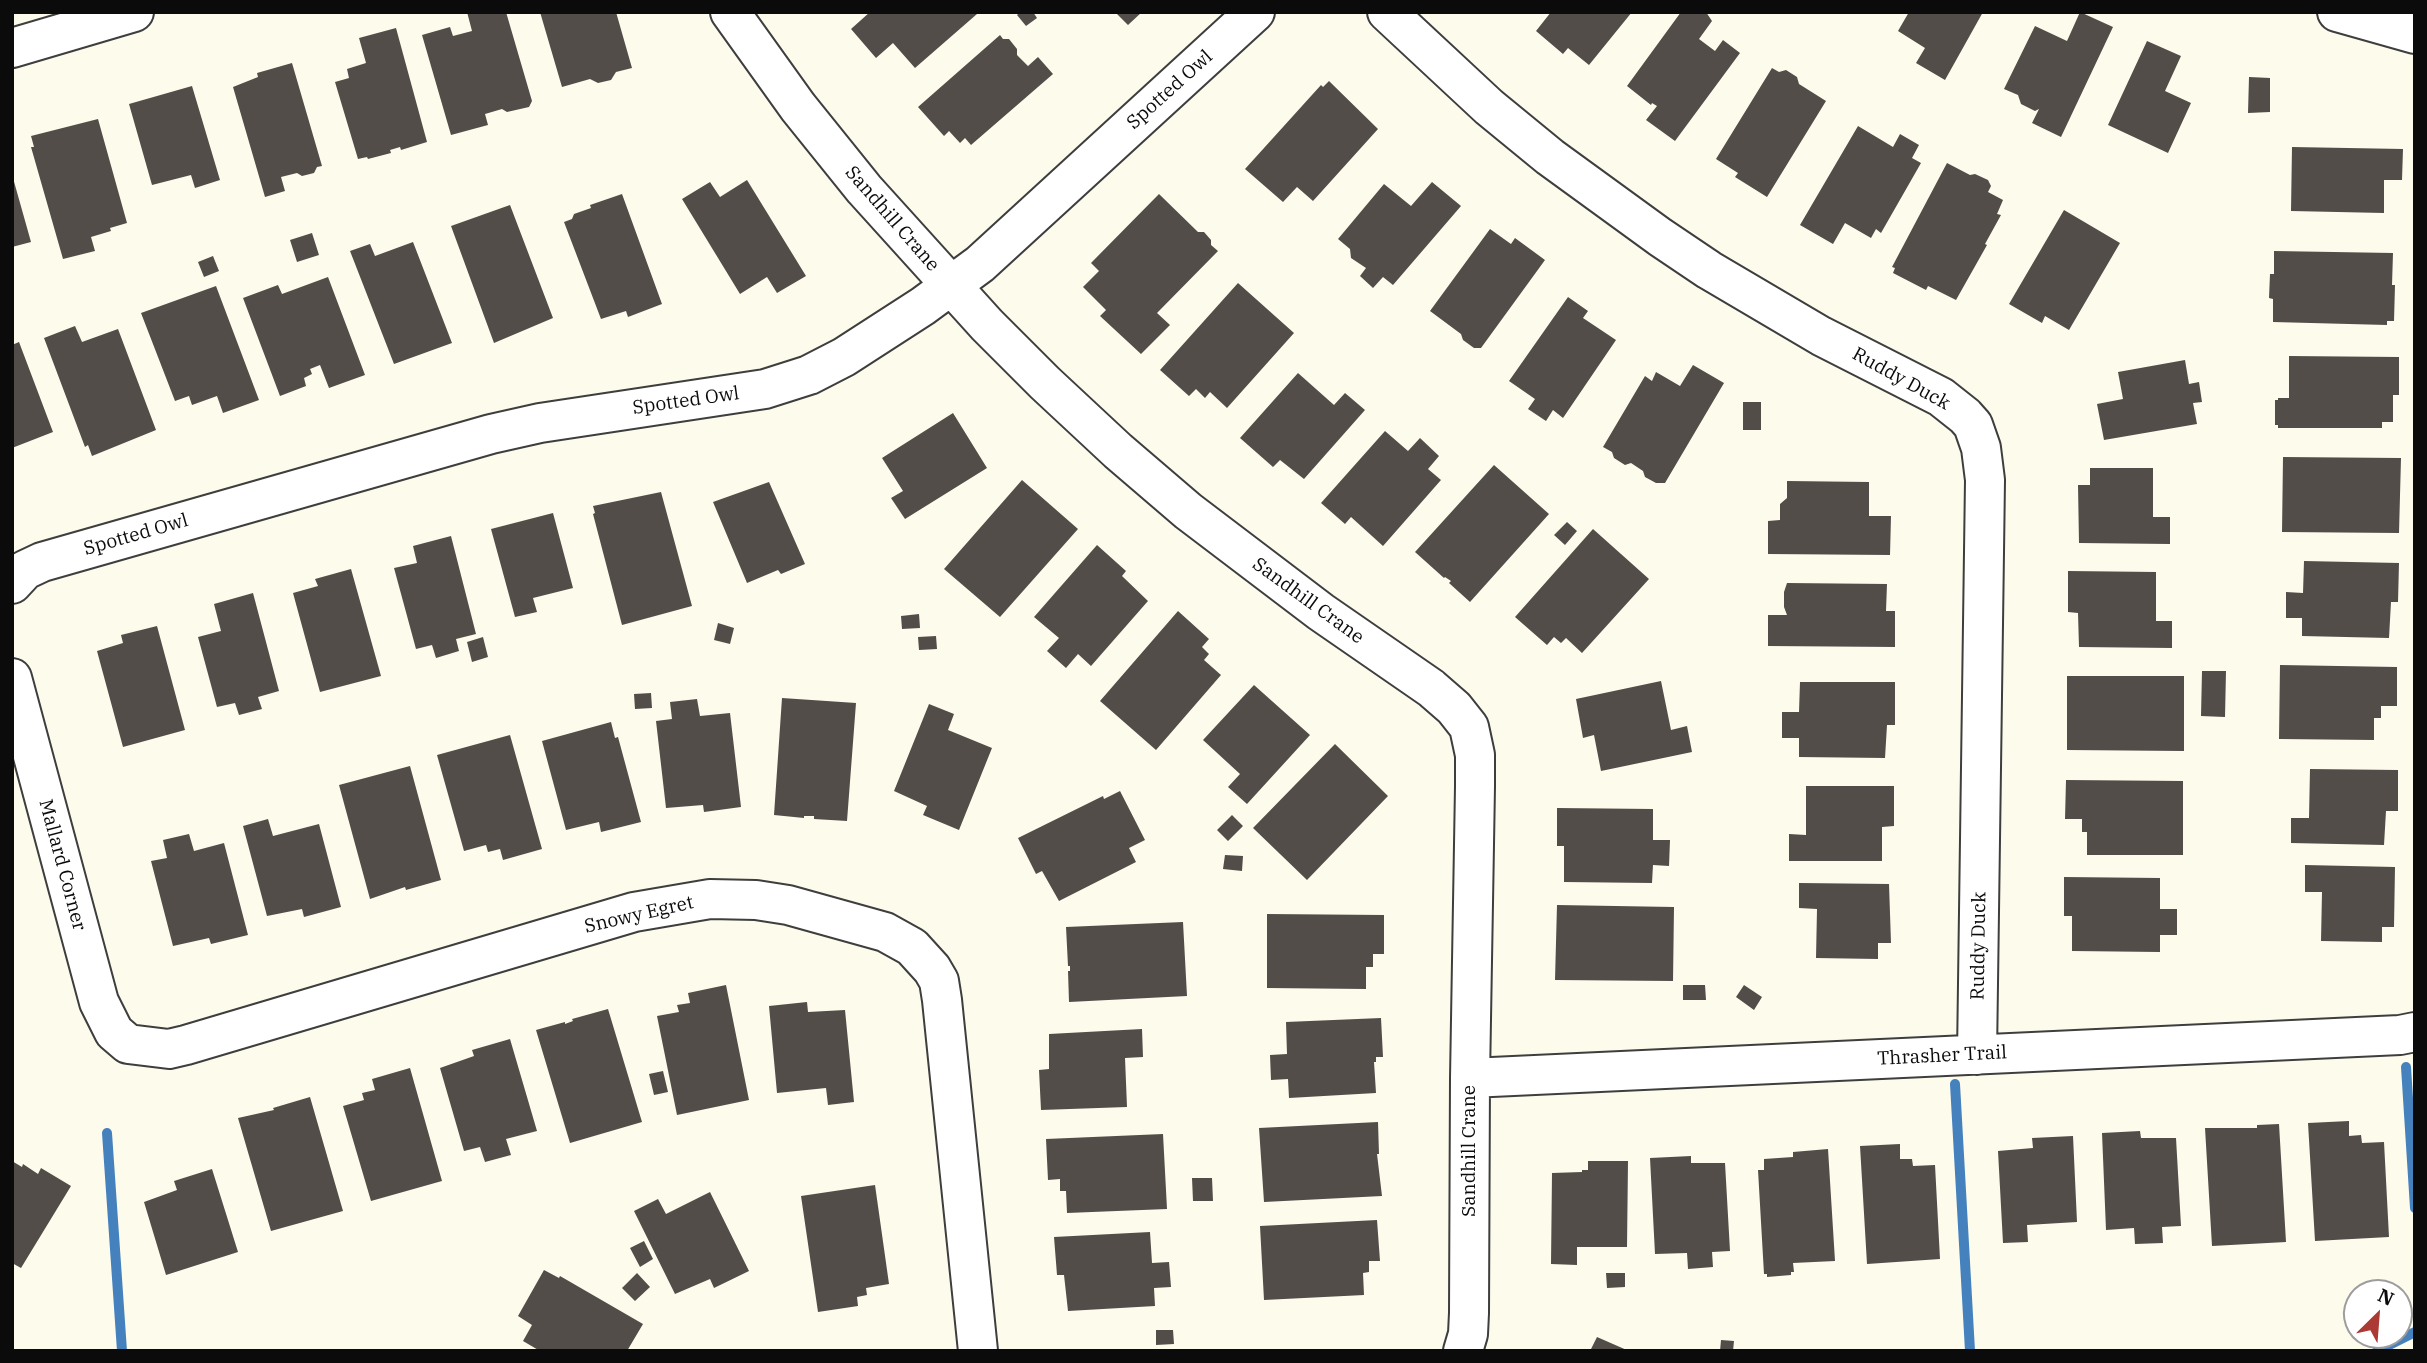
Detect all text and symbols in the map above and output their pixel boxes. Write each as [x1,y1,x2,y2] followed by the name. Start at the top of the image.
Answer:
[1122,46,1218,134] street label: Spotted Owl
[840,162,944,276] street label: Sandhill Crane
[1848,343,1954,415] street label: Ruddy Duck
[631,382,741,420] street label: Spotted Owl
[81,509,191,561] street label: Spotted Owl
[1248,553,1368,649] street label: Sandhill Crane
[34,797,90,933] street label: Mallard Corner
[582,891,696,939] street label: Snowy Egret
[1967,892,1991,1000] street label: Ruddy Duck
[1877,1041,2007,1071] street label: Thrasher Trail
[1459,1085,1481,1217] street label: Sandhill Crane
[2343,1279,2413,1349] north arrow
[2374,1283,2398,1311] text: N

